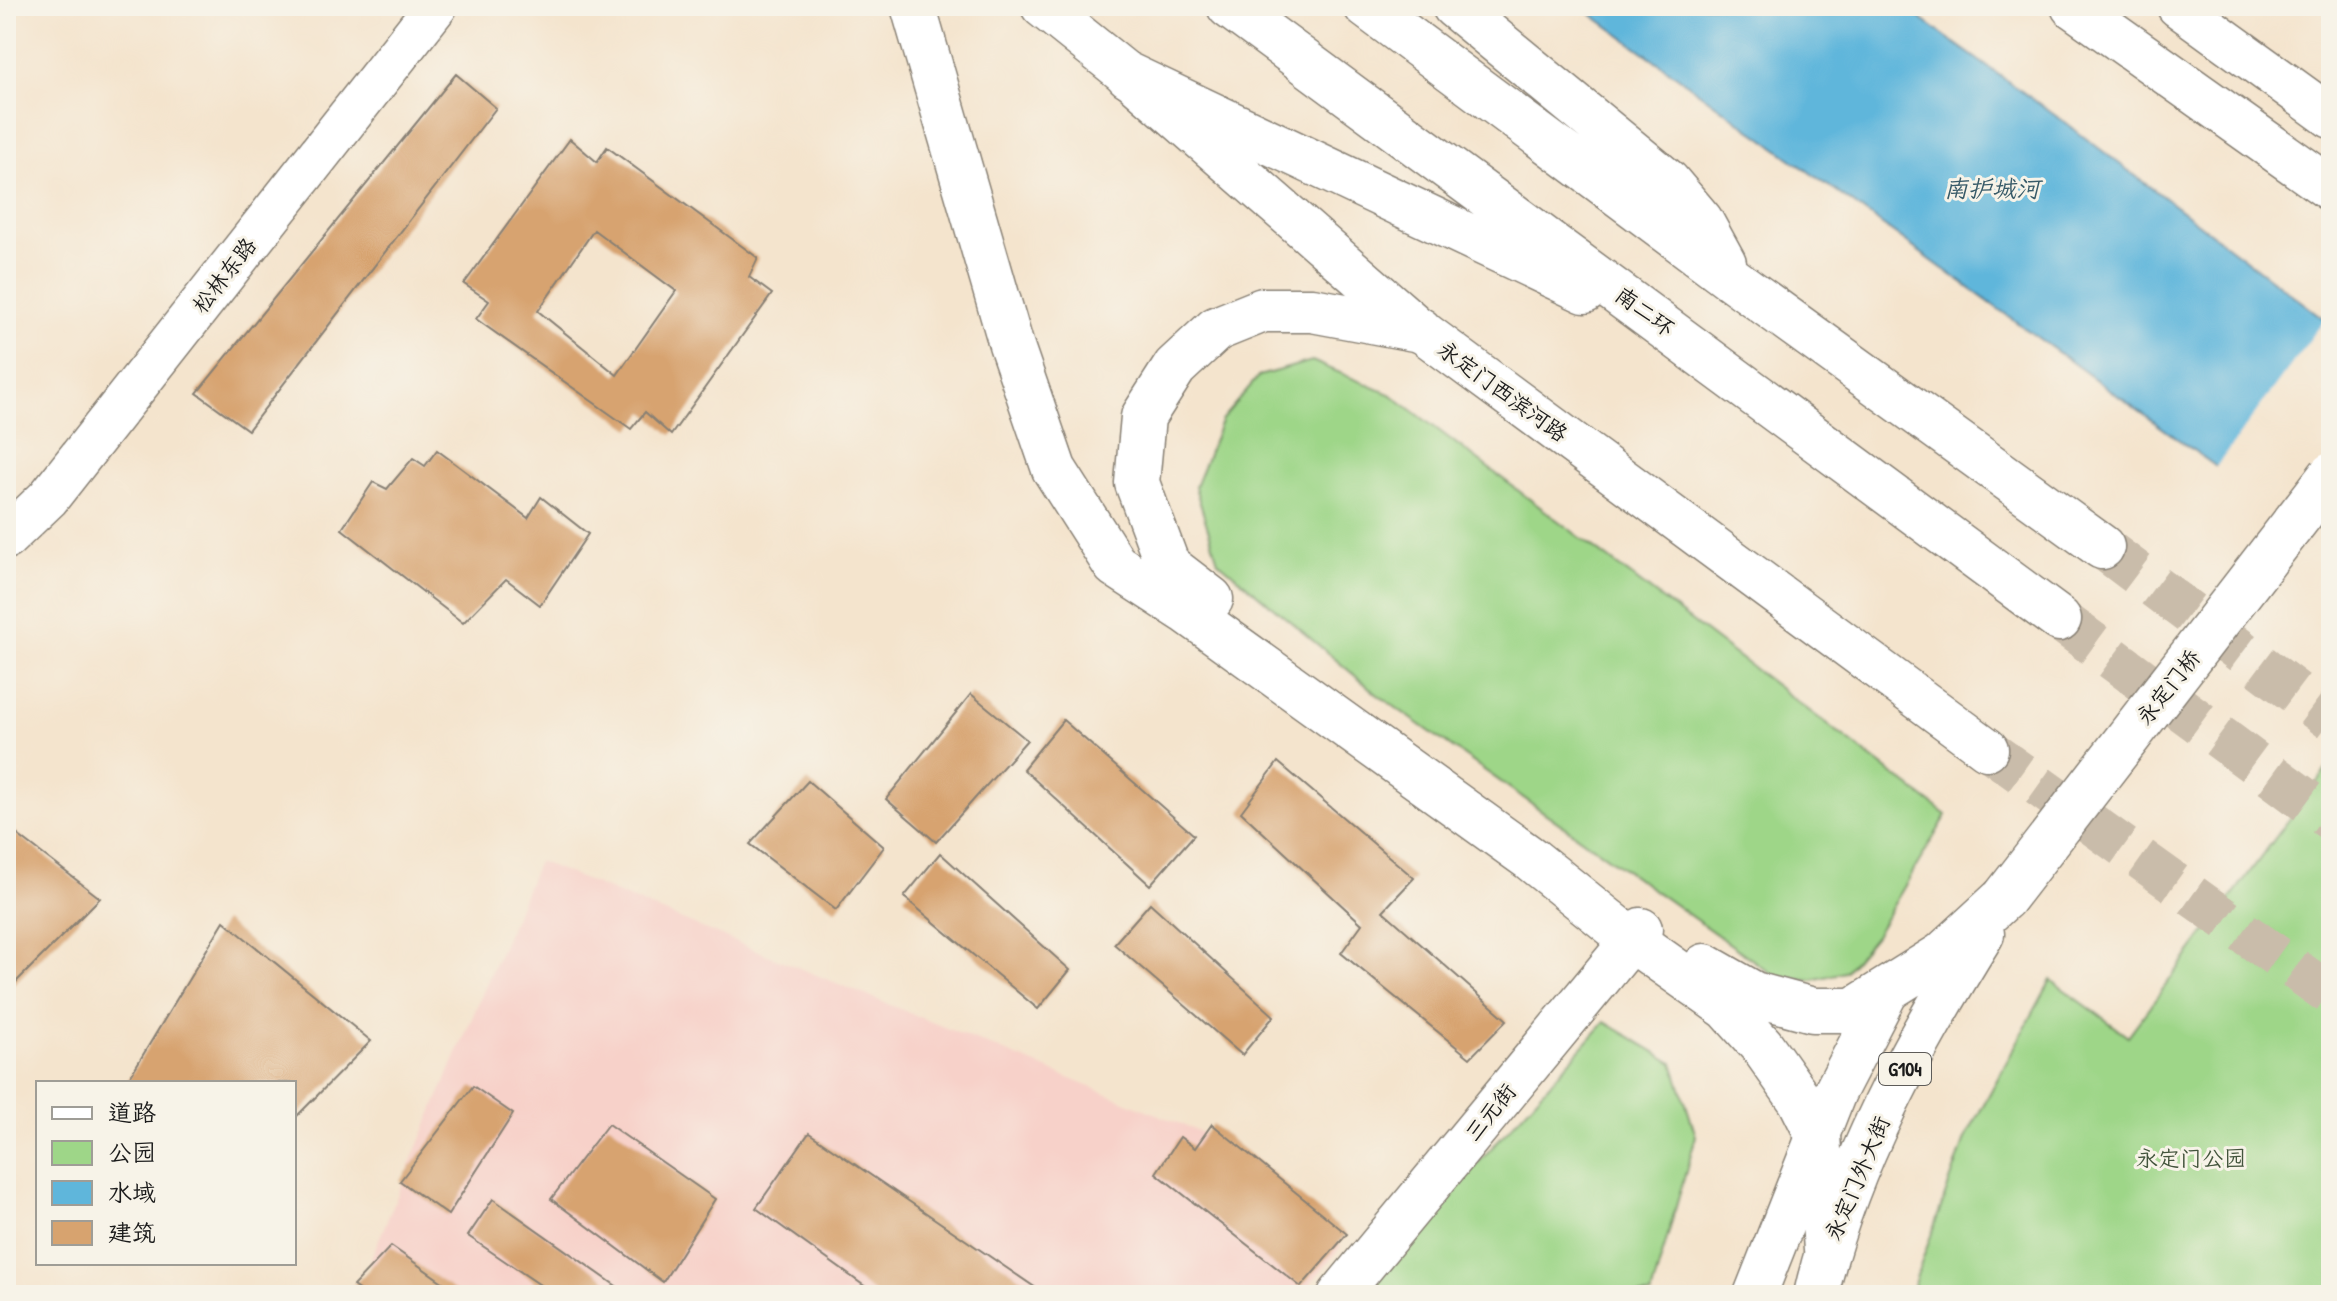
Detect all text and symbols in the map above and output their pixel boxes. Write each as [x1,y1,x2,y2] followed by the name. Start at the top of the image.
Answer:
[1944,172,2044,204] water label: 南护城河
[185,231,263,319] street label: 松林东路
[1609,279,1681,343] street label: 南二环
[1432,334,1574,448] street label: 永定门西滨河路
[2129,643,2207,731] street label: 永定门桥
[1879,1053,1931,1085] road number: G104
[1458,1077,1522,1147] street label: 三元街
[36,1081,296,1265] legend
[108,1096,156,1128] text: 道路
[1817,1111,1897,1245] street label: 永定门外大街
[108,1136,156,1168] text: 公园
[2136,1143,2246,1173] park label: 永定门公园
[108,1176,156,1208] text: 水域
[108,1216,156,1248] text: 建筑

